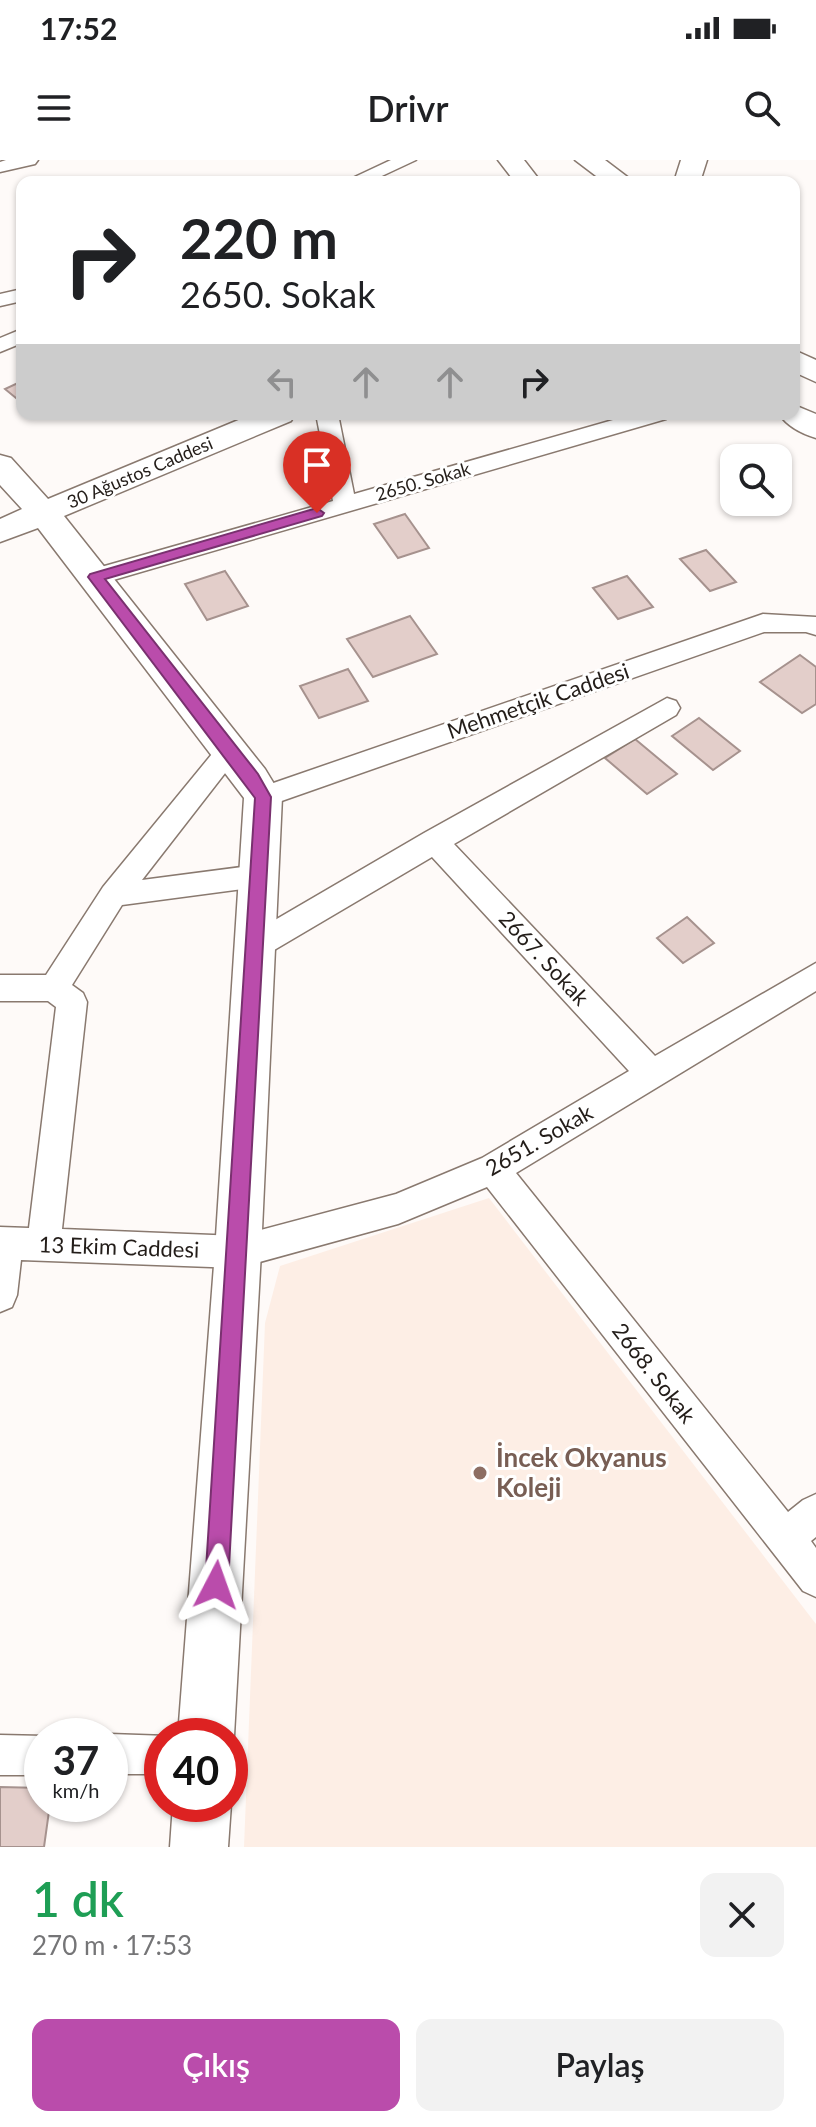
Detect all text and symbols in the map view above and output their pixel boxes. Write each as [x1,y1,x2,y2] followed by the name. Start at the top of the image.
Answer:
[40,10,117,46] text: 17:52
[32,86,76,130] icon: menu
[367,86,449,130] text: Drivr
[740,86,784,130] icon: search
[180,204,338,271] text: 220 m
[48,208,152,312] icon: right
[180,272,376,316] text: 2650. Sokak
[260,360,304,404] icon: left
[344,360,388,404] icon: ahead
[428,360,472,404] icon: ahead
[512,360,556,404] icon: right
[63,431,216,513] street label: 30 Ağustos Caddesi
[283,431,351,513] pin
[295,443,339,487] icon: arrive
[720,444,792,516] map controls
[720,444,792,516] button: search
[373,457,474,505] street label: 2650. Sokak
[443,657,632,744] street label: Mehmetçik Caddesi
[494,905,596,1011] street label: 2667. Sokak
[480,1098,598,1181] street label: 2651. Sokak
[38,1230,200,1263] street label: 13 Ekim Caddesi
[607,1317,702,1429] street label: 2668. Sokak
[496,1441,667,1503] place label: İncek Okyanus Koleji
[471,1464,489,1482] marker: İncek Okyanus Koleji
[174,1543,258,1627] position arrow
[144,1718,248,1822] speed limit sign: 40
[53,1736,99,1784] text: 37
[53,1778,99,1802] text: km/h
[32,1870,124,1927] text: 1 dk
[700,1873,784,1957] button: close
[32,1929,192,1961] text: 270 m · 17:53
[32,2019,400,2111] button: Çıkış
[416,2019,784,2111] button: Paylaş

